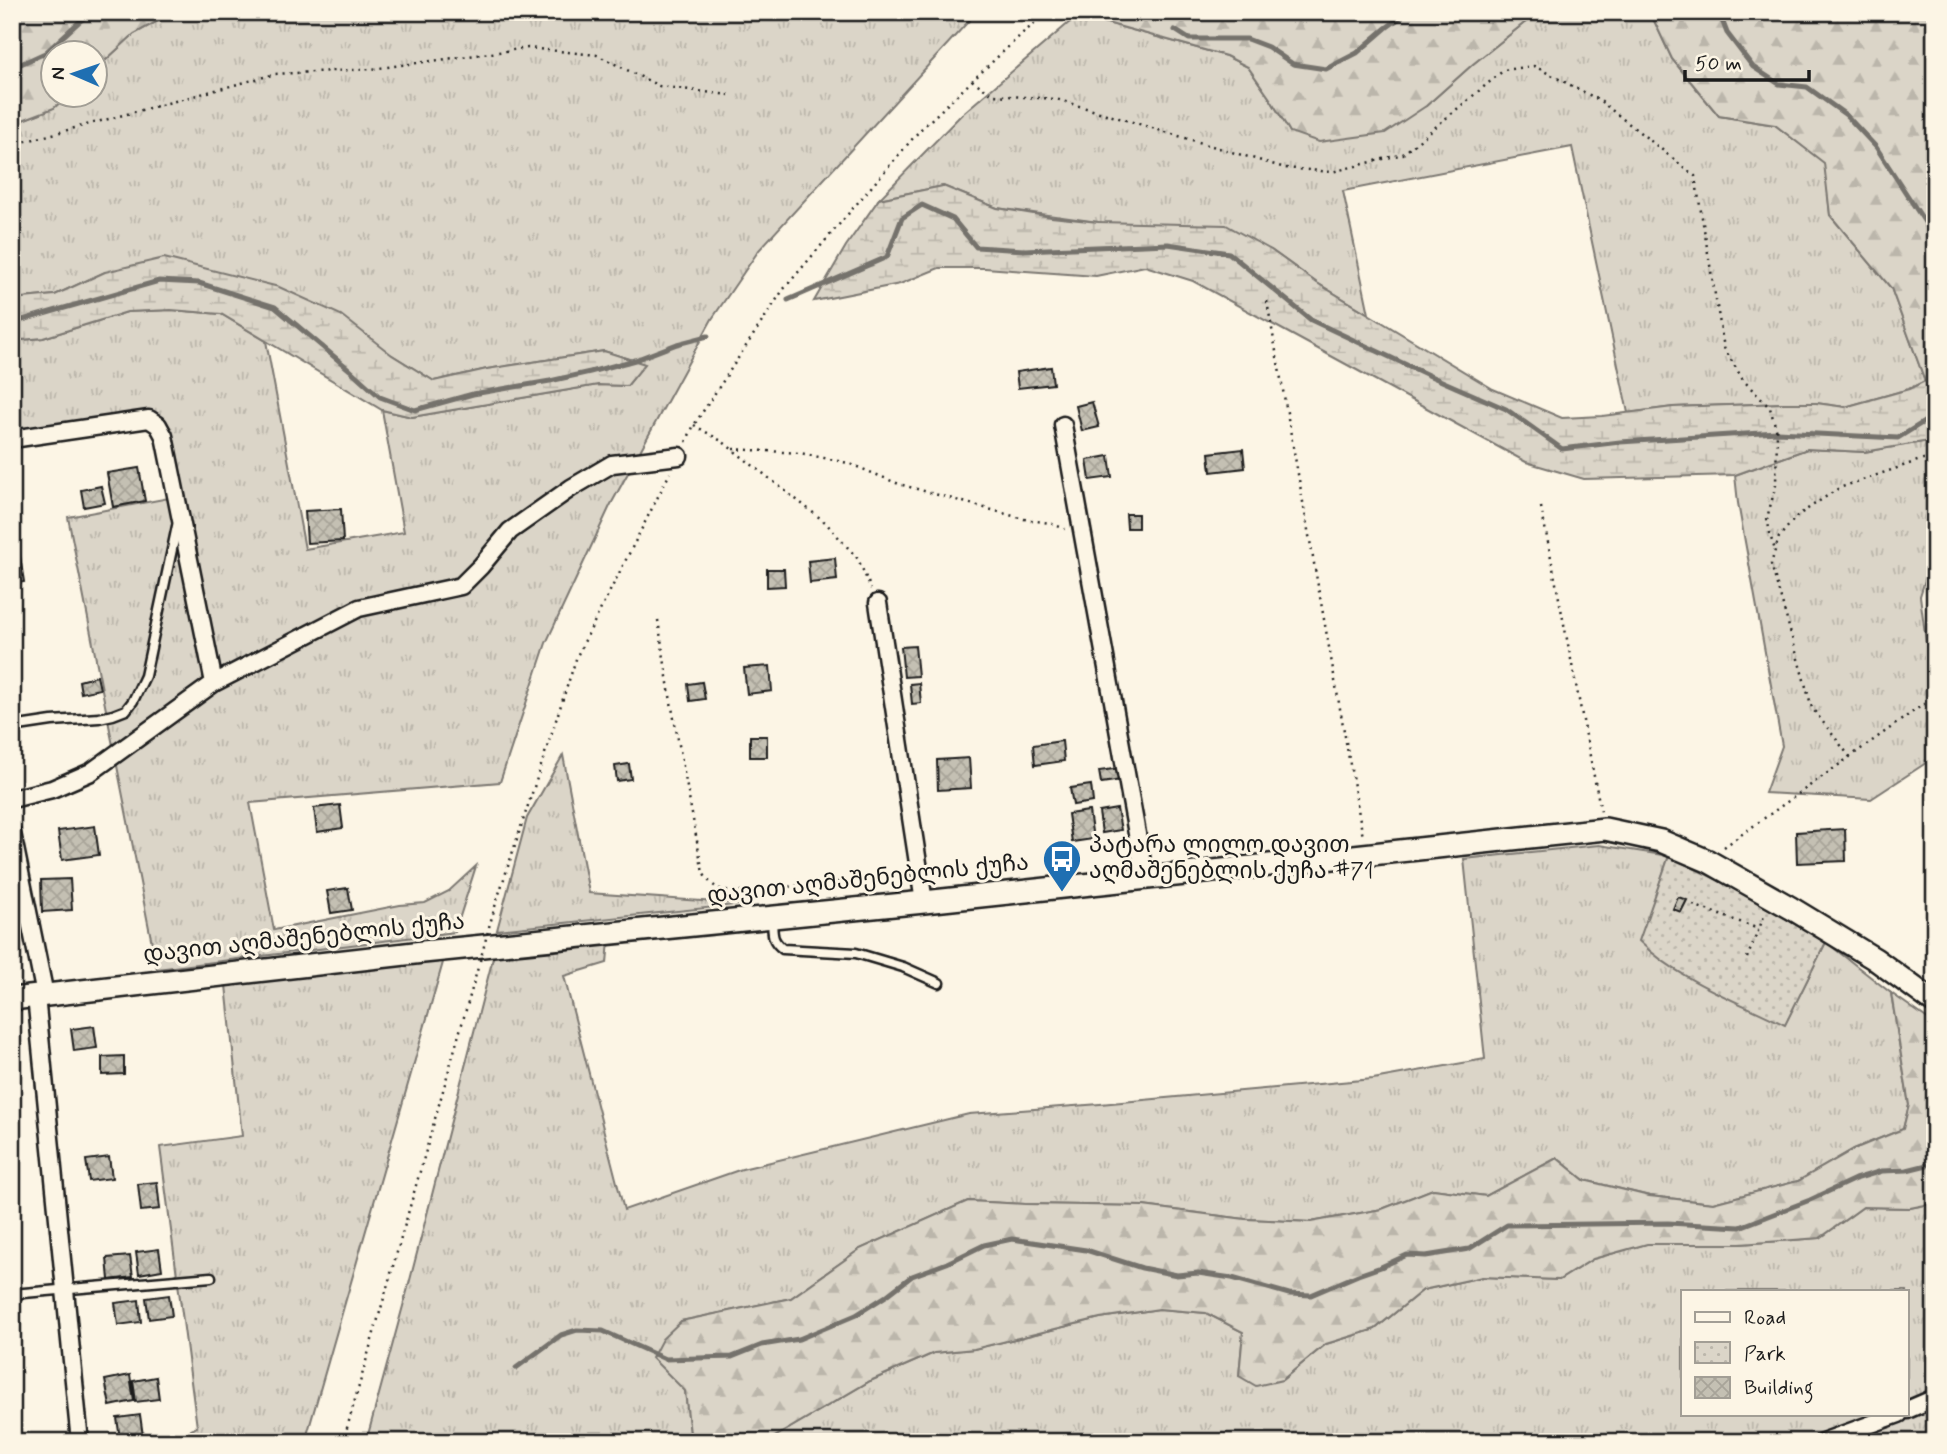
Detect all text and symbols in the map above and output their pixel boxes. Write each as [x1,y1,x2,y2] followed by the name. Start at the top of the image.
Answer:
[38,38,108,108] north arrow
[1685,38,1809,82] scale bar
[1695,50,1742,78] text: 50 m
[46,67,71,80] text: N
[1089,831,1374,887] place label: პატარა ლილო დავით აღმაშენებლის ქუჩა #71
[1041,838,1083,893] bus stop icon: პატარა ლილო დავით აღმაშენებლის ქუჩა #71
[706,848,1030,912] street label: დავით აღმაშენებლის ქუჩა
[142,907,466,971] street label: დავით აღმაშენებლის ქუჩა
[1681,1290,1909,1416] legend
[1744,1304,1786,1332] text: Road
[1744,1340,1786,1368] text: Park
[1744,1374,1814,1404] text: Building

